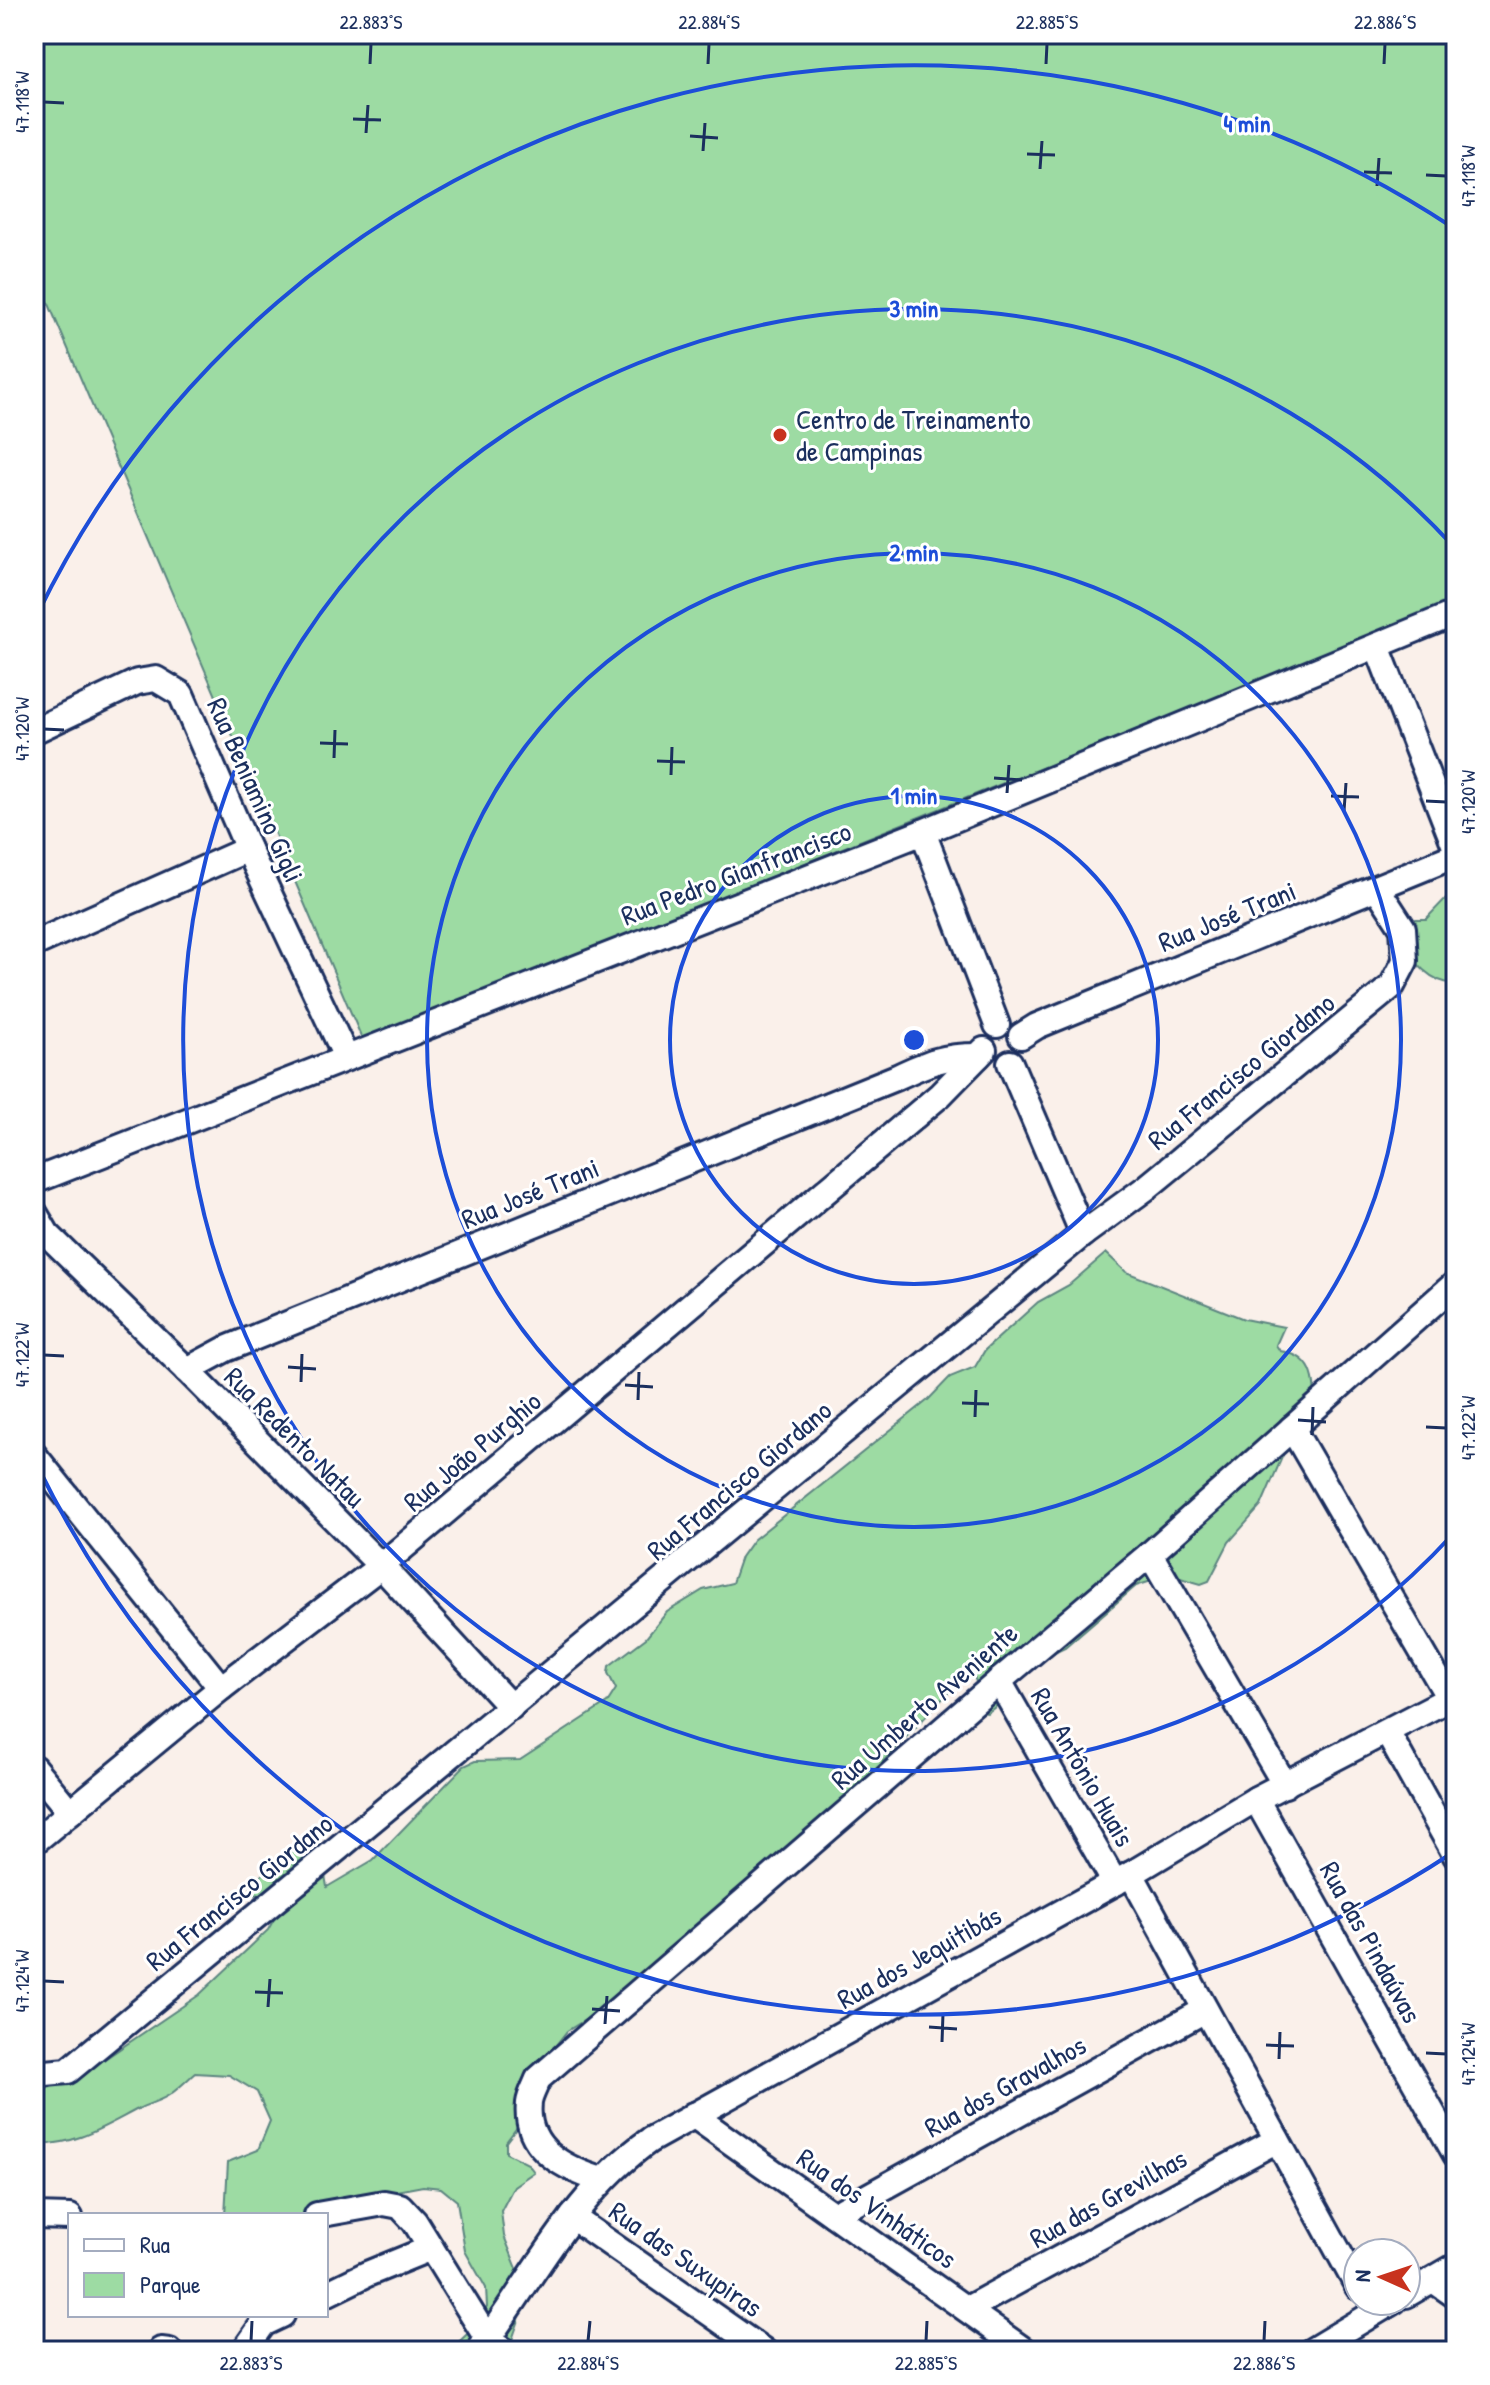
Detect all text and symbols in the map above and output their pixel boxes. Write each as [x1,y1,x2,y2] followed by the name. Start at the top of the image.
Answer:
[339,8,403,35] text: 22.883°S
[678,8,740,35] text: 22.884°S
[1016,8,1078,35] text: 22.885°S
[1354,8,1416,35] text: 22.886°S
[8,70,35,133] text: 47.118°W
[1223,107,1271,139] text: 4 min
[1454,144,1481,207] text: 47.118°W
[890,292,939,324] text: 3 min
[796,400,1030,470] place label: Centro de Treinamento de Campinas
[771,426,789,444] marker: Centro de Treinamento de Campinas
[889,536,939,568] text: 2 min
[198,692,314,888] street label: Rua Beniamino Gigli
[8,696,35,761] text: 47.120°W
[1454,769,1481,834] text: 47.120°W
[891,779,938,811] text: 1 min
[616,812,856,934] street label: Rua Pedro Gianfrancisco
[1153,871,1301,961] street label: Rua José Trani
[1140,984,1342,1158] street label: Rua Francisco Giordano
[900,1026,928,1054] centre of rings
[456,1148,604,1238] street label: Rua José Trani
[8,1322,35,1387] text: 47.122°W
[216,1358,374,1516] street label: Rua Redento Natau
[395,1382,549,1520] street label: Rua João Purghio
[639,1391,839,1569] street label: Rua Francisco Giordano
[1454,1395,1481,1460] text: 47.122°W
[822,1614,1026,1798] street label: Rua Umberto Aveniente
[1022,1681,1144,1853] street label: Rua Antônio Huais
[138,1805,340,1979] street label: Rua Francisco Giordano
[1311,1855,1431,2029] street label: Rua das Pindaúvas
[830,1896,1008,2018] street label: Rua dos Jequitibás
[8,1949,35,2012] text: 47.124°W
[1454,2022,1481,2085] text: 47.124°W
[917,2026,1093,2146] street label: Rua dos Gravalhos
[790,2139,964,2277] street label: Rua dos Vinháticos
[1023,2139,1193,2257] street label: Rua das Grevilhas
[602,2192,770,2326] street label: Rua das Suxupiras
[68,2213,328,2317] legend
[140,2228,170,2260] text: Rua
[1342,2237,1422,2317] north arrow
[140,2268,201,2300] text: Parque
[1347,2269,1377,2283] text: N
[219,2349,283,2376] text: 22.883°S
[557,2349,619,2376] text: 22.884°S
[895,2349,957,2376] text: 22.885°S
[1233,2349,1295,2376] text: 22.886°S

